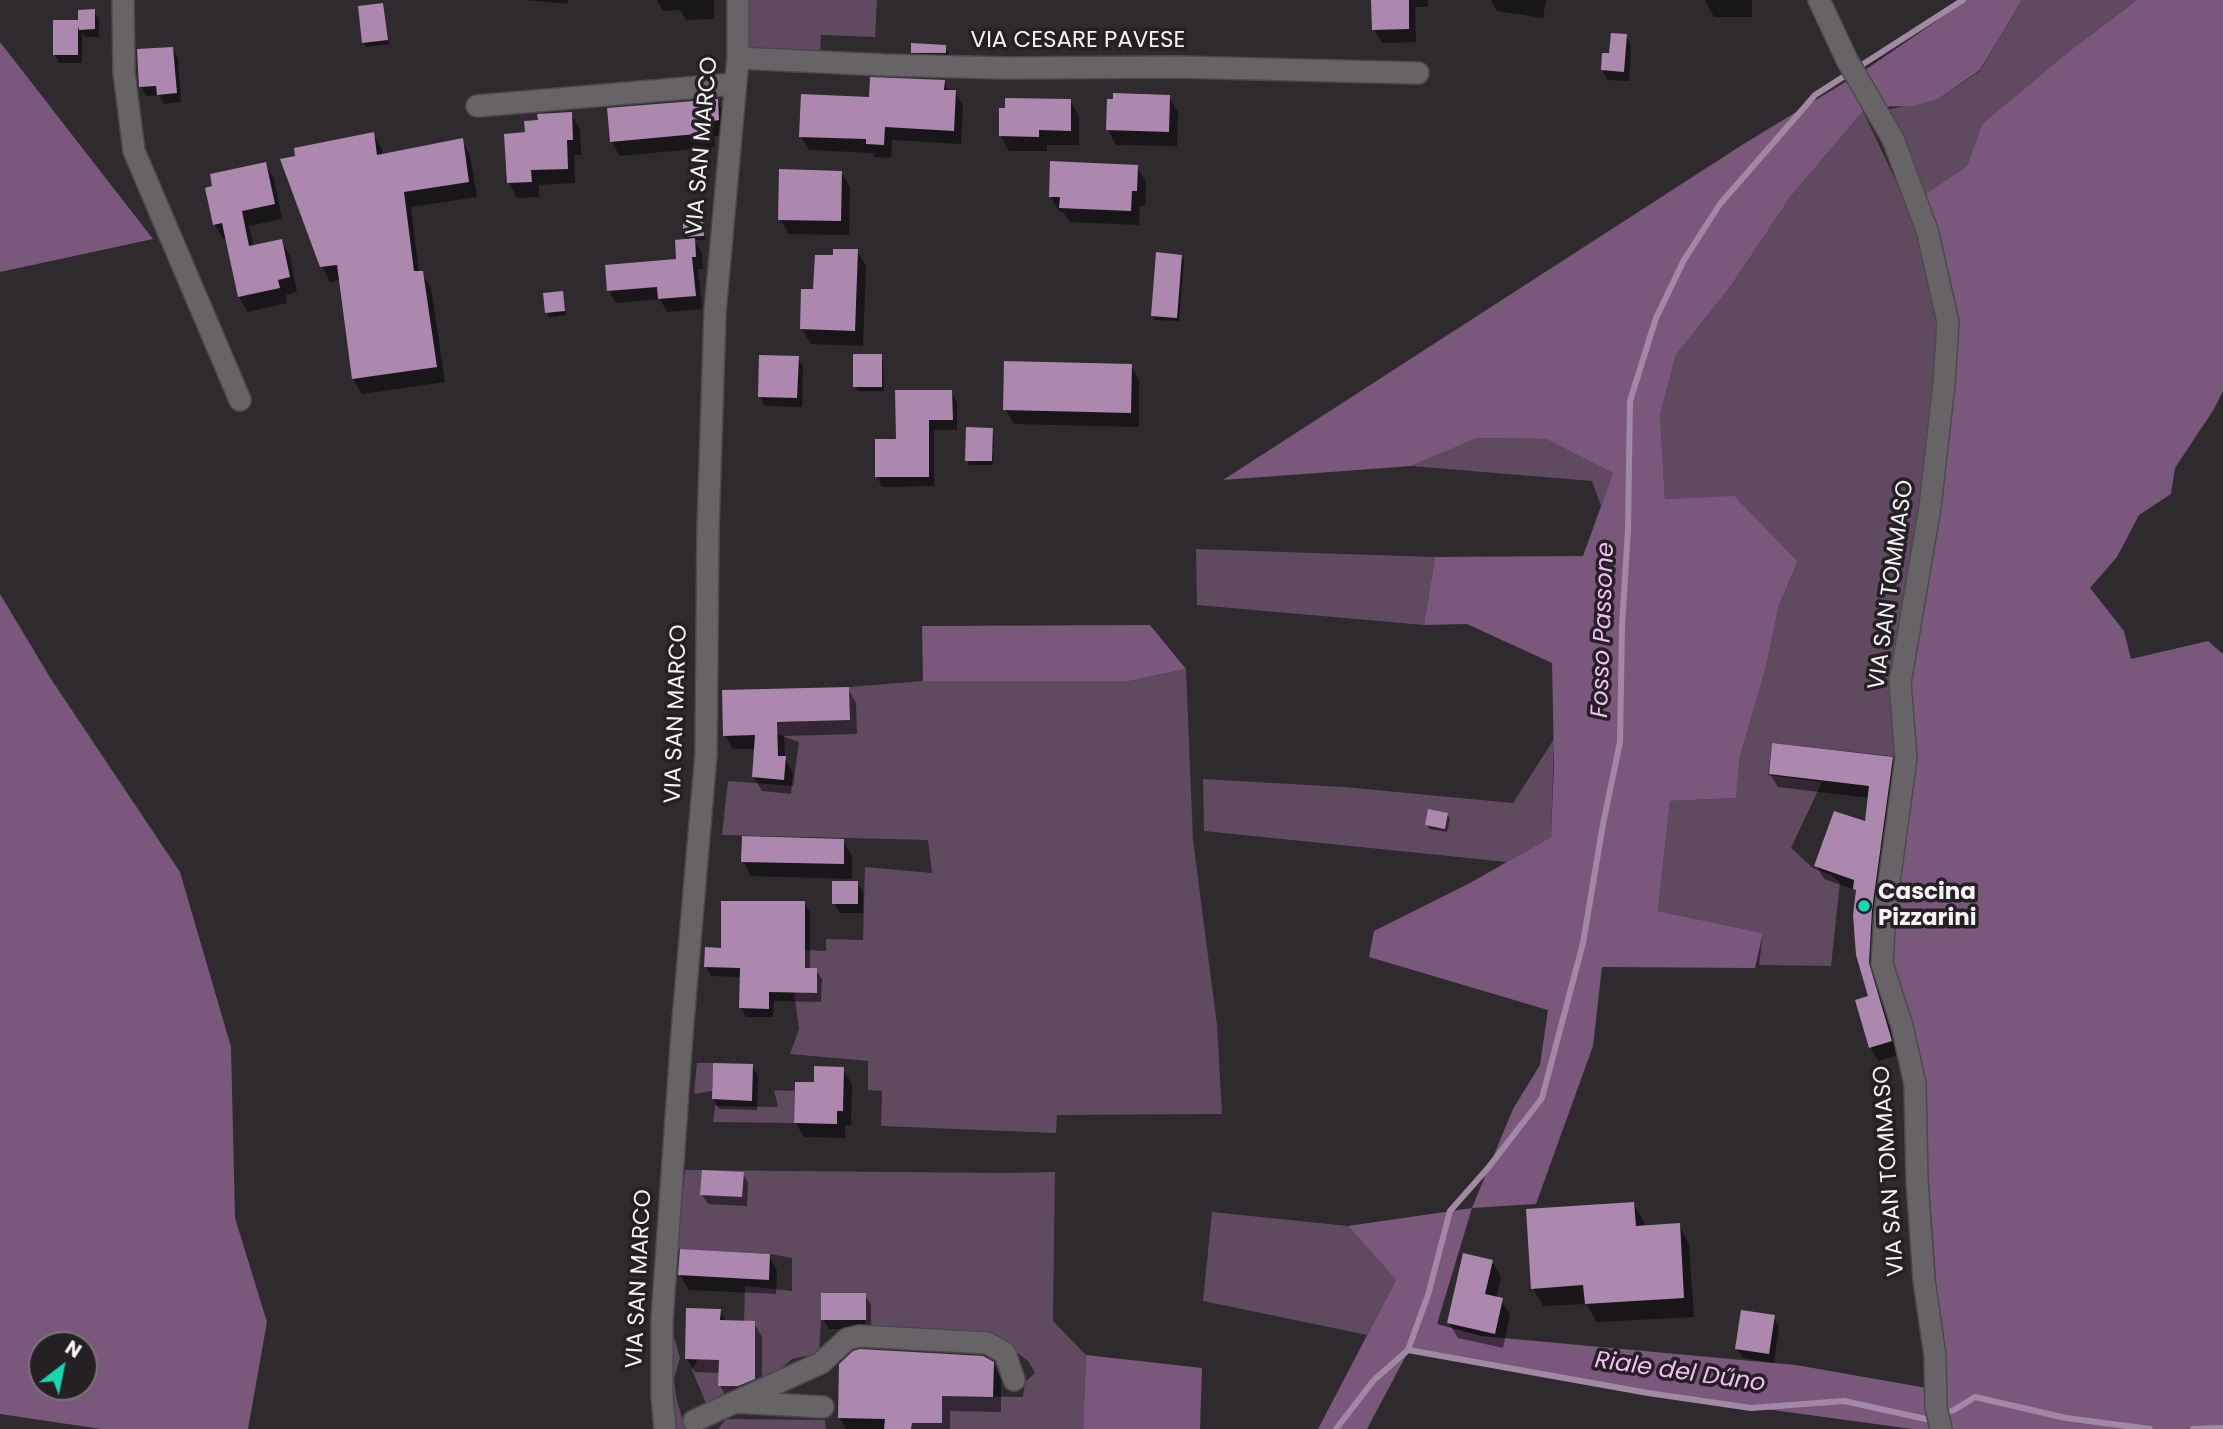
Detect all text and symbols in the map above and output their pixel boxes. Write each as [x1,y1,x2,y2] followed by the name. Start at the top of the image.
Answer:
[971,27,1185,55] street label: VIA CESARE PAVESE
[681,55,725,237] street label: VIA SAN MARCO
[1864,478,1920,692] street label: VIA SAN TOMMASO
[1587,542,1621,718] water label: Fosso Passone
[660,624,694,804] street label: VIA SAN MARCO
[1878,879,1976,933] place label: Cascina Pizzarini
[1856,898,1872,914] marker: Cascina Pizzarini
[1869,1065,1911,1277] street label: VIA SAN TOMMASO
[622,1189,658,1369] street label: VIA SAN MARCO
[28,1331,98,1401] north arrow
[60,1334,87,1365] text: N
[1593,1347,1767,1399] water label: Riale del Dűno

